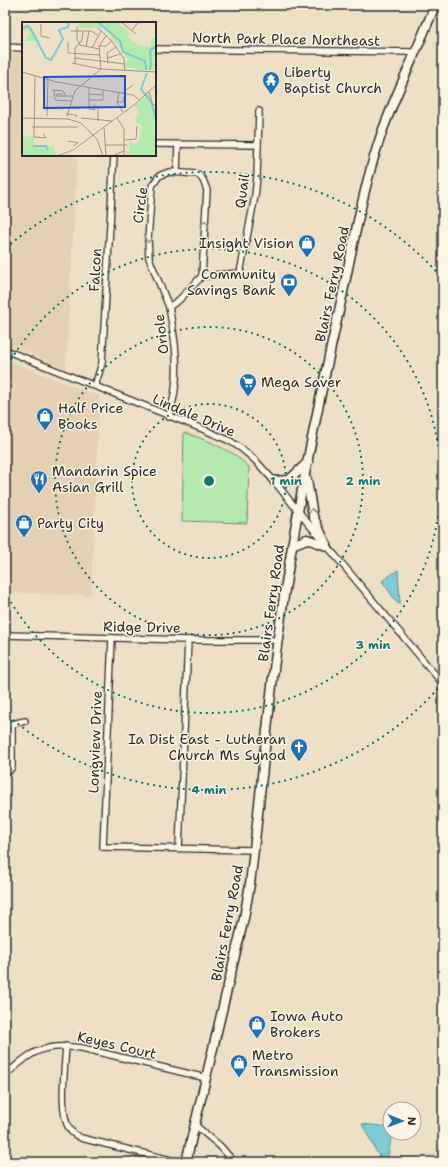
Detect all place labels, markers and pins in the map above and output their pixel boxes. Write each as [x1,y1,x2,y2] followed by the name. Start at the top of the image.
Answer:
[284,63,382,97] place label: Liberty Baptist Church
[261,70,281,95] temple icon: Liberty Baptist Church
[297,233,317,258] shop icon: Insight Vision
[199,234,294,252] place label: Insight Vision
[187,265,276,299] place label: Community Savings Bank
[279,272,299,297] bank icon: Community Savings Bank
[238,372,258,397] supermarket icon: Mega Saver
[261,373,342,391] place label: Mega Saver
[58,399,123,433] place label: Half Price Books
[35,406,55,431] shop icon: Half Price Books
[52,462,157,496] place label: Mandarin Spice Asian Grill
[29,469,49,494] restaurant icon: Mandarin Spice Asian Grill
[202,474,216,488] centre of rings
[14,513,34,538] shop icon: Party City
[37,514,104,532] place label: Party City
[128,730,286,764] place label: Ia Dist East - Lutheran Church Ms Synod
[289,737,309,762] church icon: Ia Dist East - Lutheran Church Ms Synod
[270,1007,343,1041] place label: Iowa Auto Brokers
[247,1014,267,1039] shop icon: Iowa Auto Brokers
[252,1046,339,1080] place label: Metro Transmission
[229,1053,249,1078] shop icon: Metro Transmission

